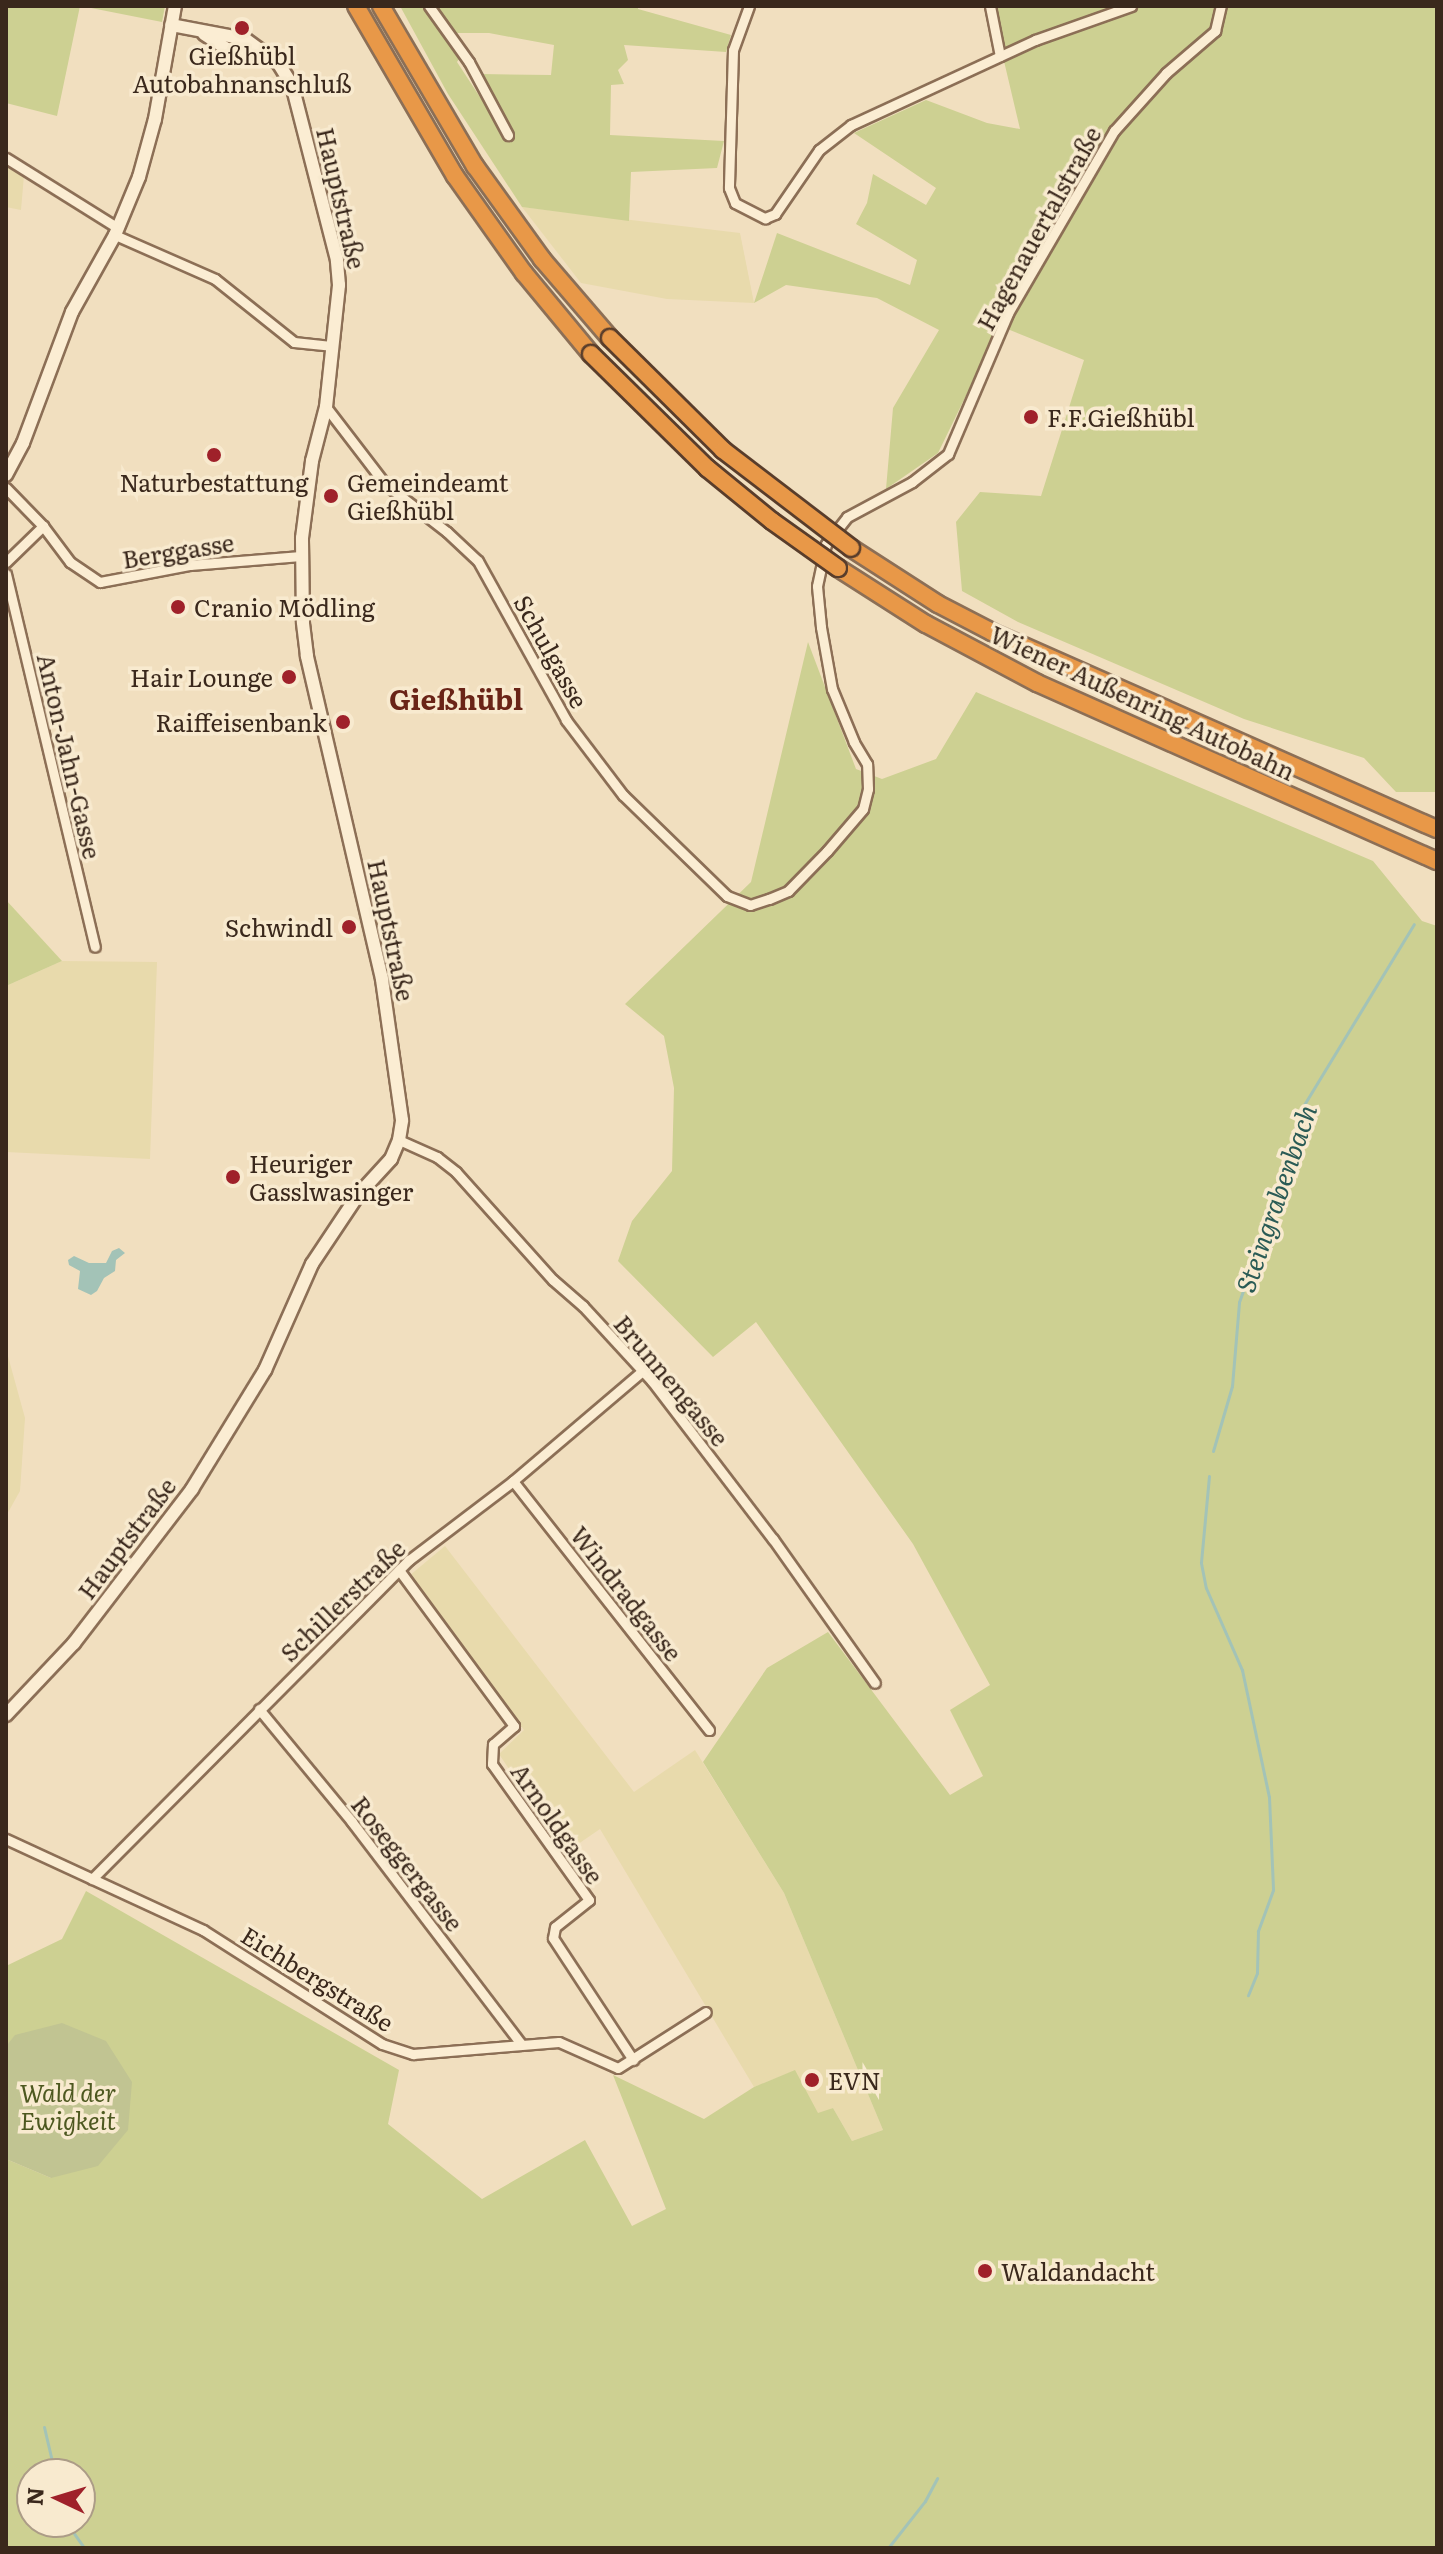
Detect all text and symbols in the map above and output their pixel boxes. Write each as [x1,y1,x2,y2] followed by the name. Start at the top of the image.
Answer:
[233,19,251,37] marker: Gießhübl Autobahnanschluß
[132,41,352,97] place label: Gießhübl Autobahnanschluß
[970,121,1106,335] street label: Hagenauertalstraße
[312,125,372,271] street label: Hauptstraße
[1047,403,1194,431] place label: F.F.Gießhübl
[1022,408,1040,426] marker: F.F.Gießhübl
[205,446,223,464] marker: Naturbestattung
[119,468,309,496] place label: Naturbestattung
[347,468,508,524] place label: Gemeindeamt Gießhübl
[322,487,340,505] marker: Gemeindeamt Gießhübl
[120,527,236,573] street label: Berggasse
[509,589,595,713] street label: Schulgasse
[194,593,375,621] place label: Cranio Mödling
[169,598,187,616] marker: Cranio Mödling
[986,619,1300,785] street label: Wiener Außenring Autobahn
[32,651,108,861] street label: Anton-Jahn-Gasse
[130,663,273,691] place label: Hair Lounge
[280,668,298,686] marker: Hair Lounge
[389,681,523,715] district label: Gießhübl
[156,708,327,736] place label: Raiffeisenbank
[334,713,352,731] marker: Raiffeisenbank
[363,857,421,1003] street label: Hauptstraße
[225,913,333,941] place label: Schwindl
[340,918,358,936] marker: Schwindl
[1228,1100,1322,1296] water label: Steingrabenbach
[249,1149,413,1205] place label: Heuriger Gasslwasinger
[224,1168,242,1186] marker: Heuriger Gasslwasinger
[609,1309,735,1451] street label: Brunnengasse
[71,1472,181,1604] street label: Hauptstraße
[566,1520,688,1666] street label: Windradgasse
[274,1533,410,1667] street label: Schillerstraße
[506,1757,610,1889] street label: Arnoldgasse
[346,1790,470,1936] street label: Roseggergasse
[237,1920,399,2036] street label: Eichbergstraße
[828,2066,881,2094] place label: EVN
[803,2071,821,2089] marker: EVN
[20,2078,116,2134] park label: Wald der Ewigkeit
[1001,2257,1155,2285] place label: Waldandacht
[976,2262,994,2280] marker: Waldandacht
[16,2458,96,2538] north arrow
[16,2486,51,2507] text: N

